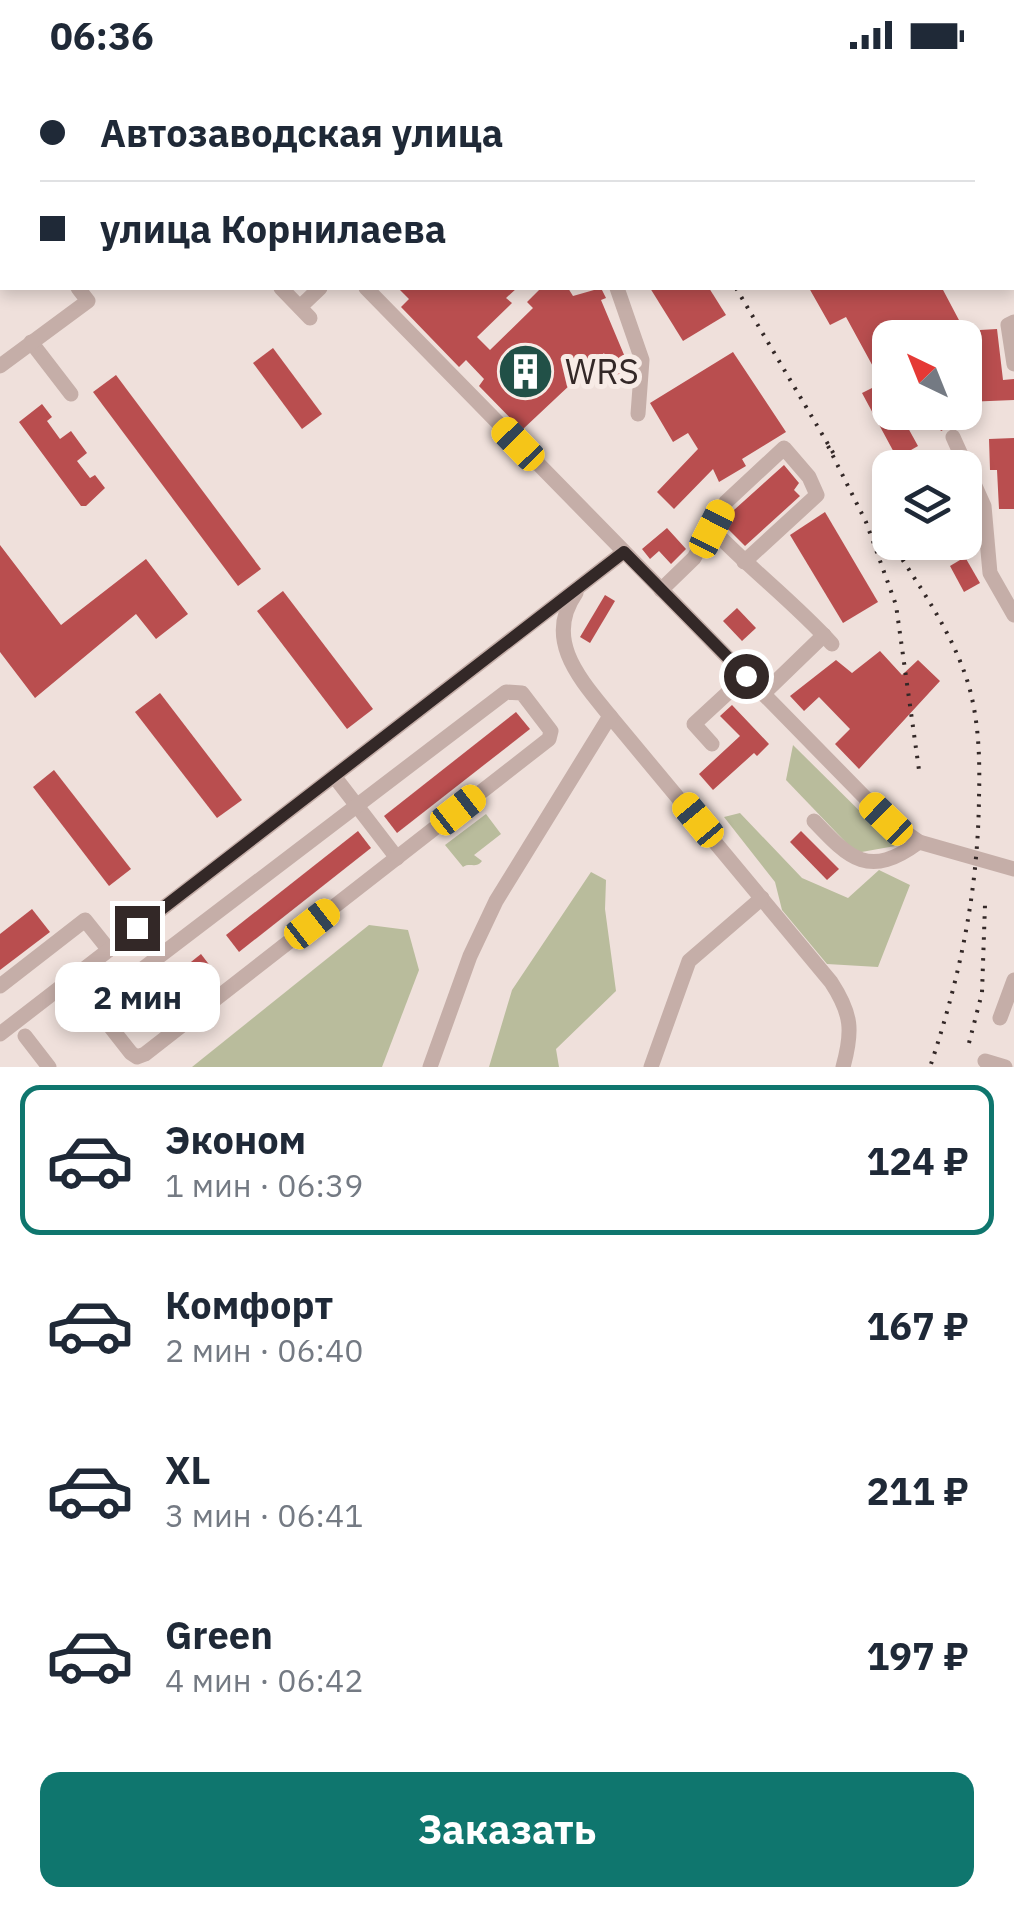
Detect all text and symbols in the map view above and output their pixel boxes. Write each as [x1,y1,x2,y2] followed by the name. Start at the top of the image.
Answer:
[50,11,154,60] text: 06:36
[100,108,503,157] text: Автозаводская улица
[100,204,446,253] text: улица Корнилаева
[872,320,982,430] north arrow
[872,320,982,560] map controls
[496,341,556,401] building icon: WRS
[565,348,639,394] place label: WRS
[486,412,550,476] car
[872,450,982,560] button: layers
[685,495,739,563] car
[724,654,769,699] route start
[425,780,491,840] car
[667,787,729,853] car
[854,787,918,851] car
[279,894,345,954] car
[115,906,160,951] route end
[54,963,220,1033] callout: 2 мин
[93,976,182,1018] text: 2 мин
[45,1115,135,1205] icon: car
[165,1115,306,1164] text: Эконом
[867,1136,969,1185] text: 124 ₽
[165,1164,363,1206] text: 1 мин · 06:39
[45,1280,135,1370] icon: car
[165,1280,333,1329] text: Комфорт
[867,1301,969,1350] text: 167 ₽
[165,1329,363,1371] text: 2 мин · 06:40
[45,1445,135,1535] icon: car
[165,1445,211,1494] text: XL
[867,1466,969,1515] text: 211 ₽
[165,1494,363,1536] text: 3 мин · 06:41
[45,1610,135,1700] icon: car
[165,1610,273,1659] text: Green
[867,1631,969,1680] text: 197 ₽
[165,1659,363,1701] text: 4 мин · 06:42
[40,1772,974,1887] button: Заказать

